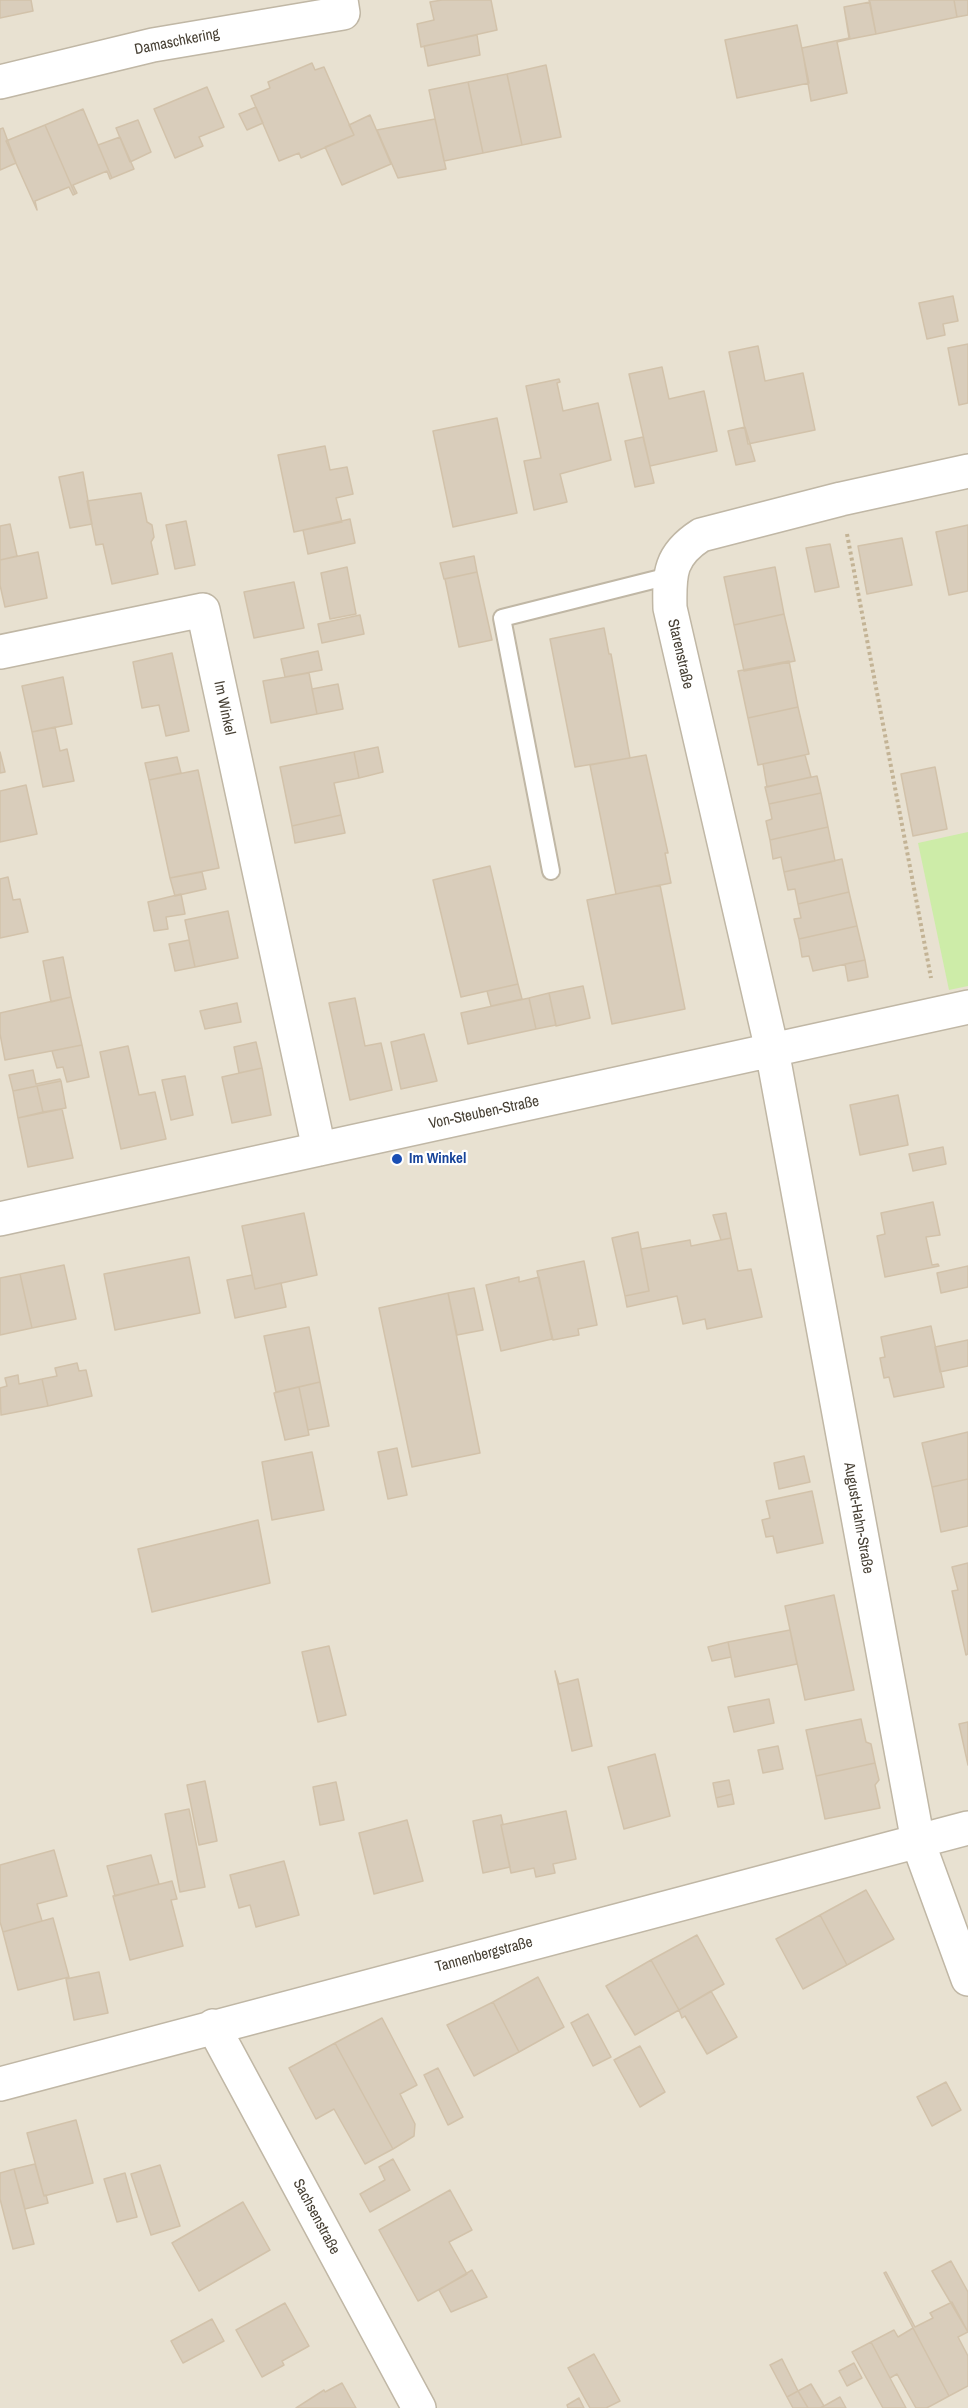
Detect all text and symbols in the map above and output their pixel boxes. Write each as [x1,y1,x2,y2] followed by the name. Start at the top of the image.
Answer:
[133,25,221,59] street label: Damaschkering
[663,617,697,691] street label: Starenstraße
[210,679,238,737] street label: Im Winkel
[427,1093,541,1133] street label: Von-Steuben-Straße
[409,1150,466,1168] place label: Im Winkel
[390,1152,404,1166] marker: Im Winkel
[839,1461,877,1575] street label: August-Hahn-Straße
[433,1933,535,1977] street label: Tannenbergstraße
[289,2176,343,2258] street label: Sachsenstraße

